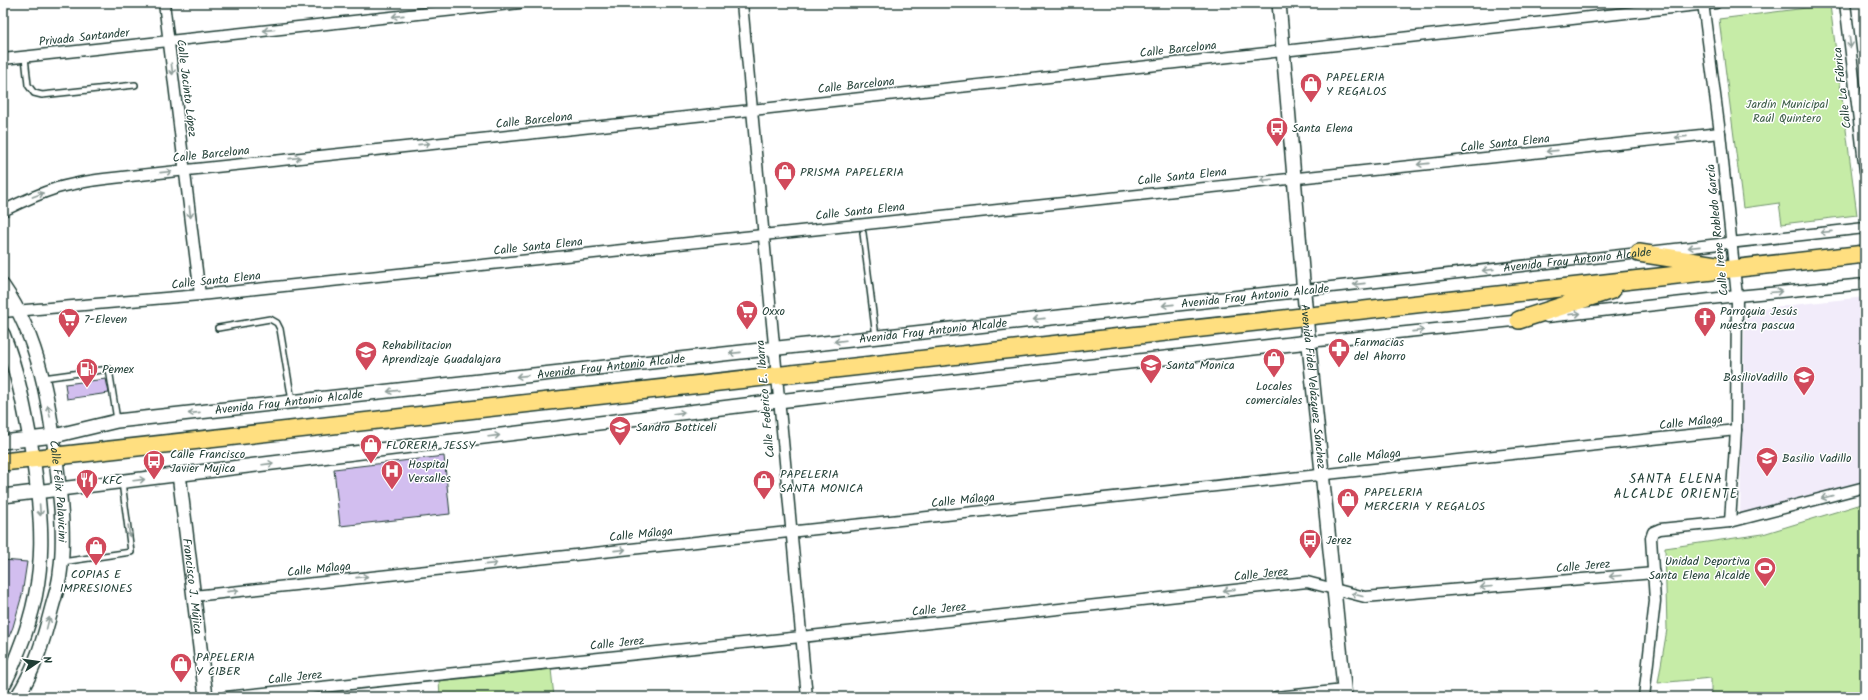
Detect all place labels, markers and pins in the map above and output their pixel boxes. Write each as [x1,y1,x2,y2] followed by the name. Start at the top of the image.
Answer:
[1326,68,1387,101] place label: PAPELERIA Y REGALOS
[1298,71,1324,104] shop icon: PAPELERIA Y REGALOS
[1264,115,1290,148] bus stop icon: Santa Elena
[1292,119,1353,138] place label: Santa Elena
[772,159,798,192] shop icon: PRISMA PAPELERIA
[800,163,904,182] place label: PRISMA PAPELERIA
[734,298,760,331] supermarket icon: Oxxo
[762,302,785,321] place label: Oxxo
[1720,302,1797,335] place label: Parroquia Jesús nuestra pascua
[1692,305,1718,338] church icon: Parroquia Jesús nuestra pascua
[56,306,82,339] supermarket icon: 7-Eleven
[84,310,127,329] place label: 7-Eleven
[1354,333,1406,366] place label: Farmacias del Ahorro
[382,336,501,369] place label: Rehabilitacion Aprendizaje Guadalajara
[1326,336,1352,369] pharmacy icon: Farmacias del Ahorro
[353,339,379,372] school or university icon: Rehabilitacion Aprendizaje Guadalajara
[1261,346,1287,379] shop icon: Locales comerciales
[1138,352,1164,385] school or university icon: Santa Monica
[74,356,100,389] fuel station icon: Pemex
[1166,356,1235,375] place label: Santa Monica
[102,360,135,379] place label: Pemex
[1791,364,1817,397] school or university icon: BasilioVadillo
[1723,368,1788,387] place label: BasilioVadillo
[1246,377,1302,410] place label: Locales comerciales
[607,414,633,447] school or university icon: Sandro Botticeli
[636,418,718,437] place label: Sandro Botticeli
[358,432,384,465] shop icon: FLORERIA JESSY
[386,436,476,455] place label: FLORERIA JESSY
[170,445,245,478] place label: Calle Francisco Javier Mujica
[1754,445,1780,478] school or university icon: Basilio Vadillo
[141,448,167,481] bus stop icon: Calle Francisco Javier Mujica
[1782,449,1851,468] place label: Basilio Vadillo
[408,455,451,488] place label: Hospital Versalles
[379,458,405,491] hospital icon: Hospital Versalles
[780,465,863,498] place label: PAPELERIA SANTA MONICA
[74,467,100,500] restaurant icon: KFC
[751,468,777,501] shop icon: PAPELERIA SANTA MONICA
[102,471,123,490] place label: KFC
[1364,483,1486,516] place label: PAPELERIA MERCERIA Y REGALOS
[1335,486,1361,519] shop icon: PAPELERIA MERCERIA Y REGALOS
[1297,527,1323,560] bus stop icon: Jerez
[1326,531,1352,550] place label: Jerez
[83,534,109,567] shop icon: COPIAS E IMPRESIONES
[1649,552,1751,585] place label: Unidad Deportiva Santa Elena Alcalde
[1752,555,1778,588] sports icon: Unidad Deportiva Santa Elena Alcalde
[60,565,133,598] place label: COPIAS E IMPRESIONES
[196,648,255,681] place label: PAPELERIA Y CIBER
[168,651,194,684] shop icon: PAPELERIA Y CIBER

